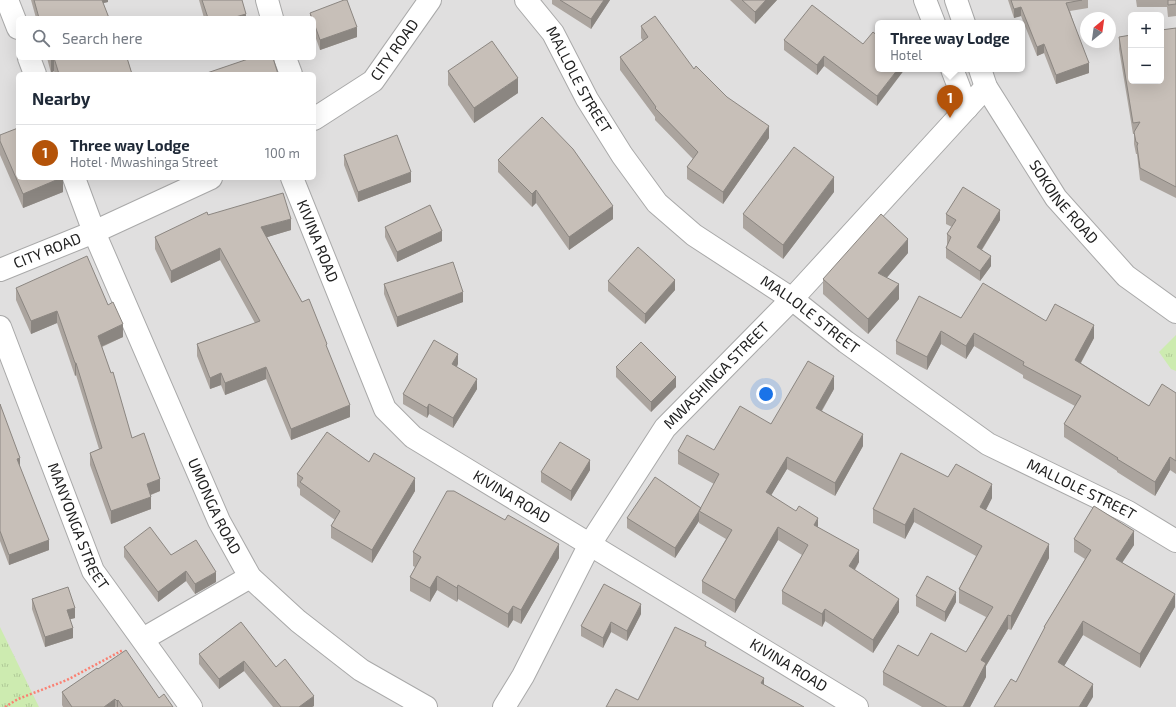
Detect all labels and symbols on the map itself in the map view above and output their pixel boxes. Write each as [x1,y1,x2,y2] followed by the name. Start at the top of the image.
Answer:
[1080,12,1116,48] north arrow
[366,15,422,84] street label: CITY ROAD
[543,23,616,136] street label: MALLOLE STREET
[937,85,963,118] pin: 1
[1026,156,1103,247] street label: SOKOINE ROAD
[294,197,343,285] street label: KIVINA ROAD
[10,228,83,272] street label: CITY ROAD
[758,271,864,357] street label: MALLOLE STREET
[659,317,773,432] street label: MWASHINGA STREET
[756,384,776,404] your location
[1024,454,1140,523] street label: MALLOLE STREET
[185,455,245,557] street label: UMONGA ROAD
[45,460,113,593] street label: MANYONGA STREET
[470,466,554,527] street label: KIVINA ROAD
[747,634,831,695] street label: KIVINA ROAD

